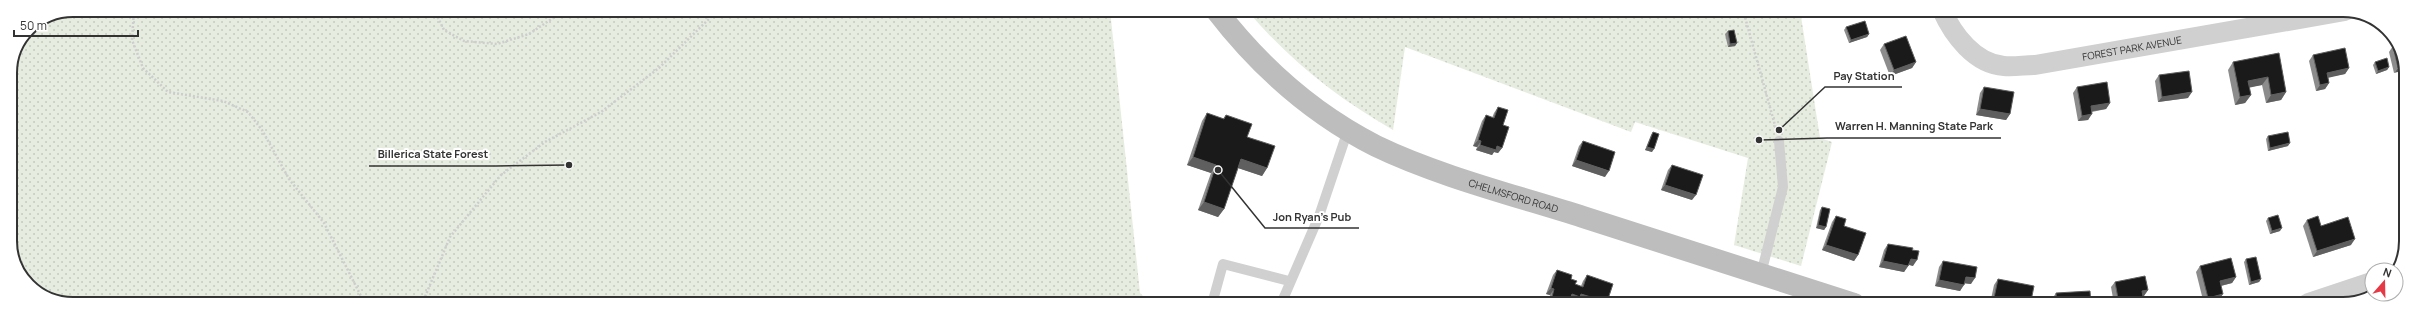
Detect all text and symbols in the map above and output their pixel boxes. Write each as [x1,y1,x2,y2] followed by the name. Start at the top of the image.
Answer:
[14,12,138,38] scale bar
[20,17,47,34] text: 50 m
[2081,32,2183,64] street label: FOREST PARK AVENUE
[1825,64,1902,87] callout: Pay Station
[1833,68,1895,83] text: Pay Station
[1827,115,2001,138] callout: Warren H. Manning State Park
[1835,118,1994,133] text: Warren H. Manning State Park
[369,143,496,166] callout: Billerica State Forest
[378,146,489,161] text: Billerica State Forest
[1467,175,1560,216] street label: CHELMSFORD ROAD
[1265,205,1359,228] callout: Jon Ryan's Pub
[1273,209,1351,224] text: Jon Ryan's Pub
[2364,262,2404,302] north arrow
[2381,264,2394,281] text: N

